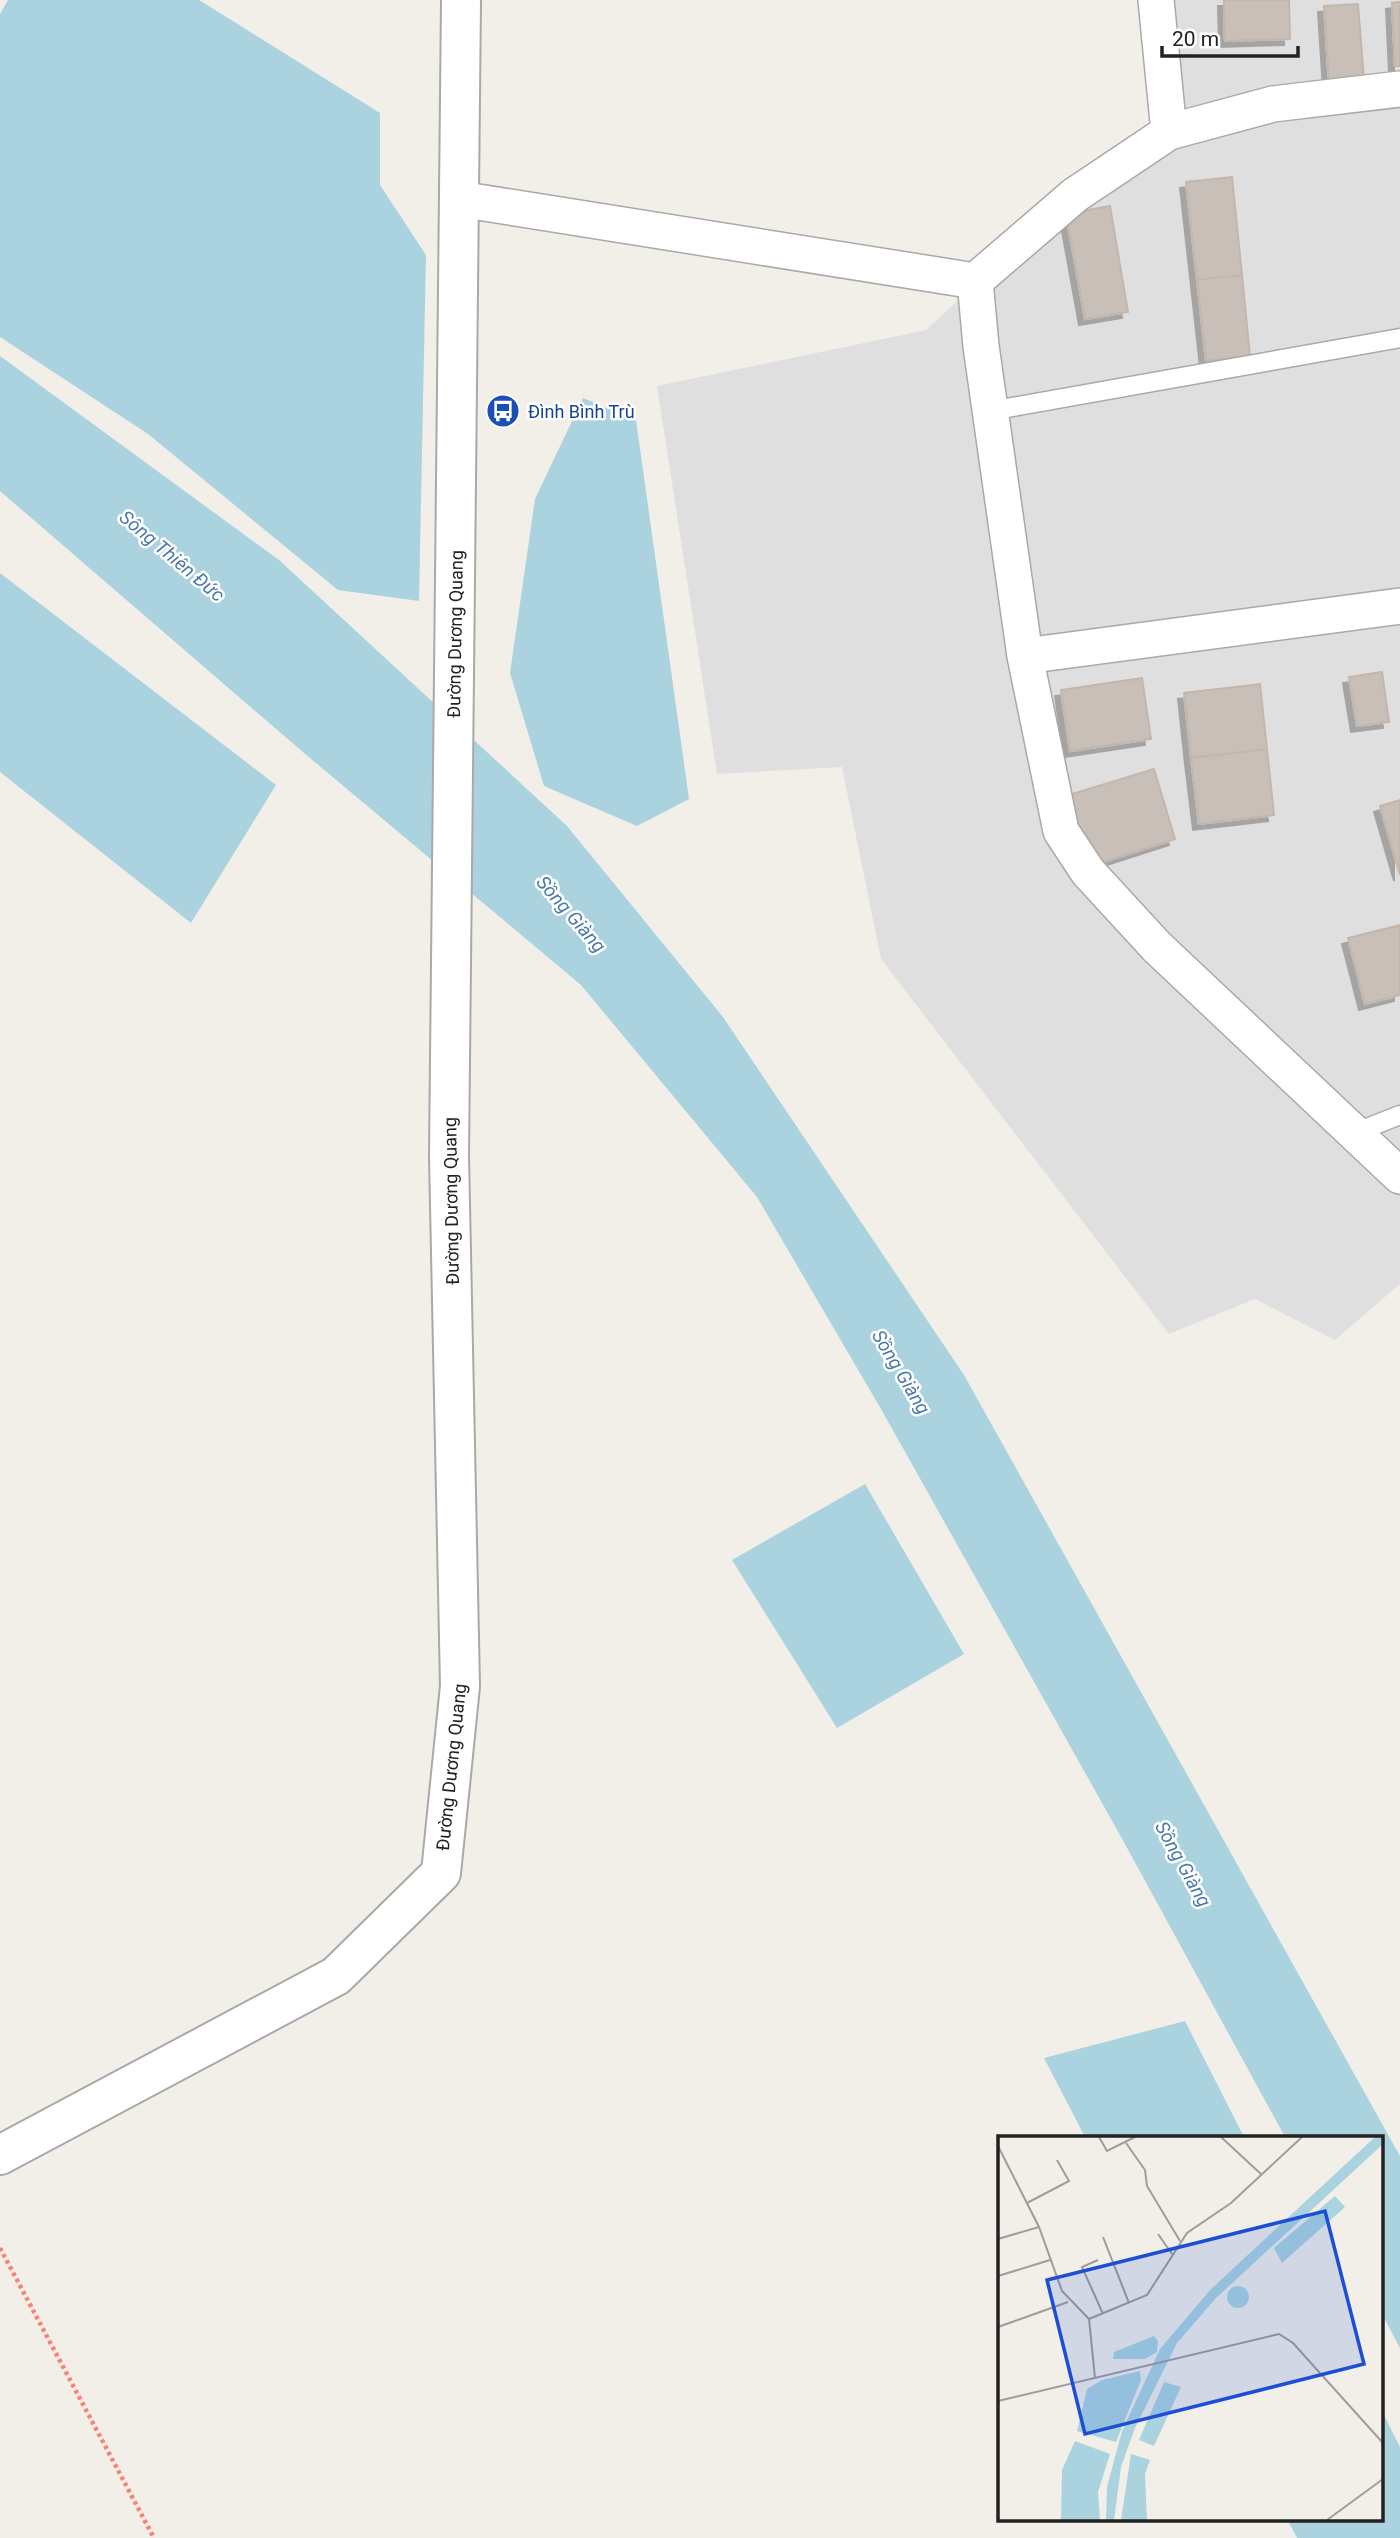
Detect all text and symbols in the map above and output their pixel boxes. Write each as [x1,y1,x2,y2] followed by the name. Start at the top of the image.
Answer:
[1162,14,1298,58] scale bar
[1172,27,1219,51] text: 20 m
[484,392,522,430] bus stop icon: Đình Bình Trù
[528,401,635,422] place label: Đình Bình Trù
[115,505,229,607] water label: Sông Thiên Đức
[443,550,467,718] street label: Đường Dương Quang
[531,871,611,957] water label: Sồng Giàng
[439,1117,463,1285] street label: Đường Dương Quang
[867,1326,935,1418] water label: Sồng Giàng
[432,1682,470,1852] street label: Đường Dương Quang
[1150,1817,1216,1911] water label: Sồng Giàng
[998,2136,1382,2520] inset map

